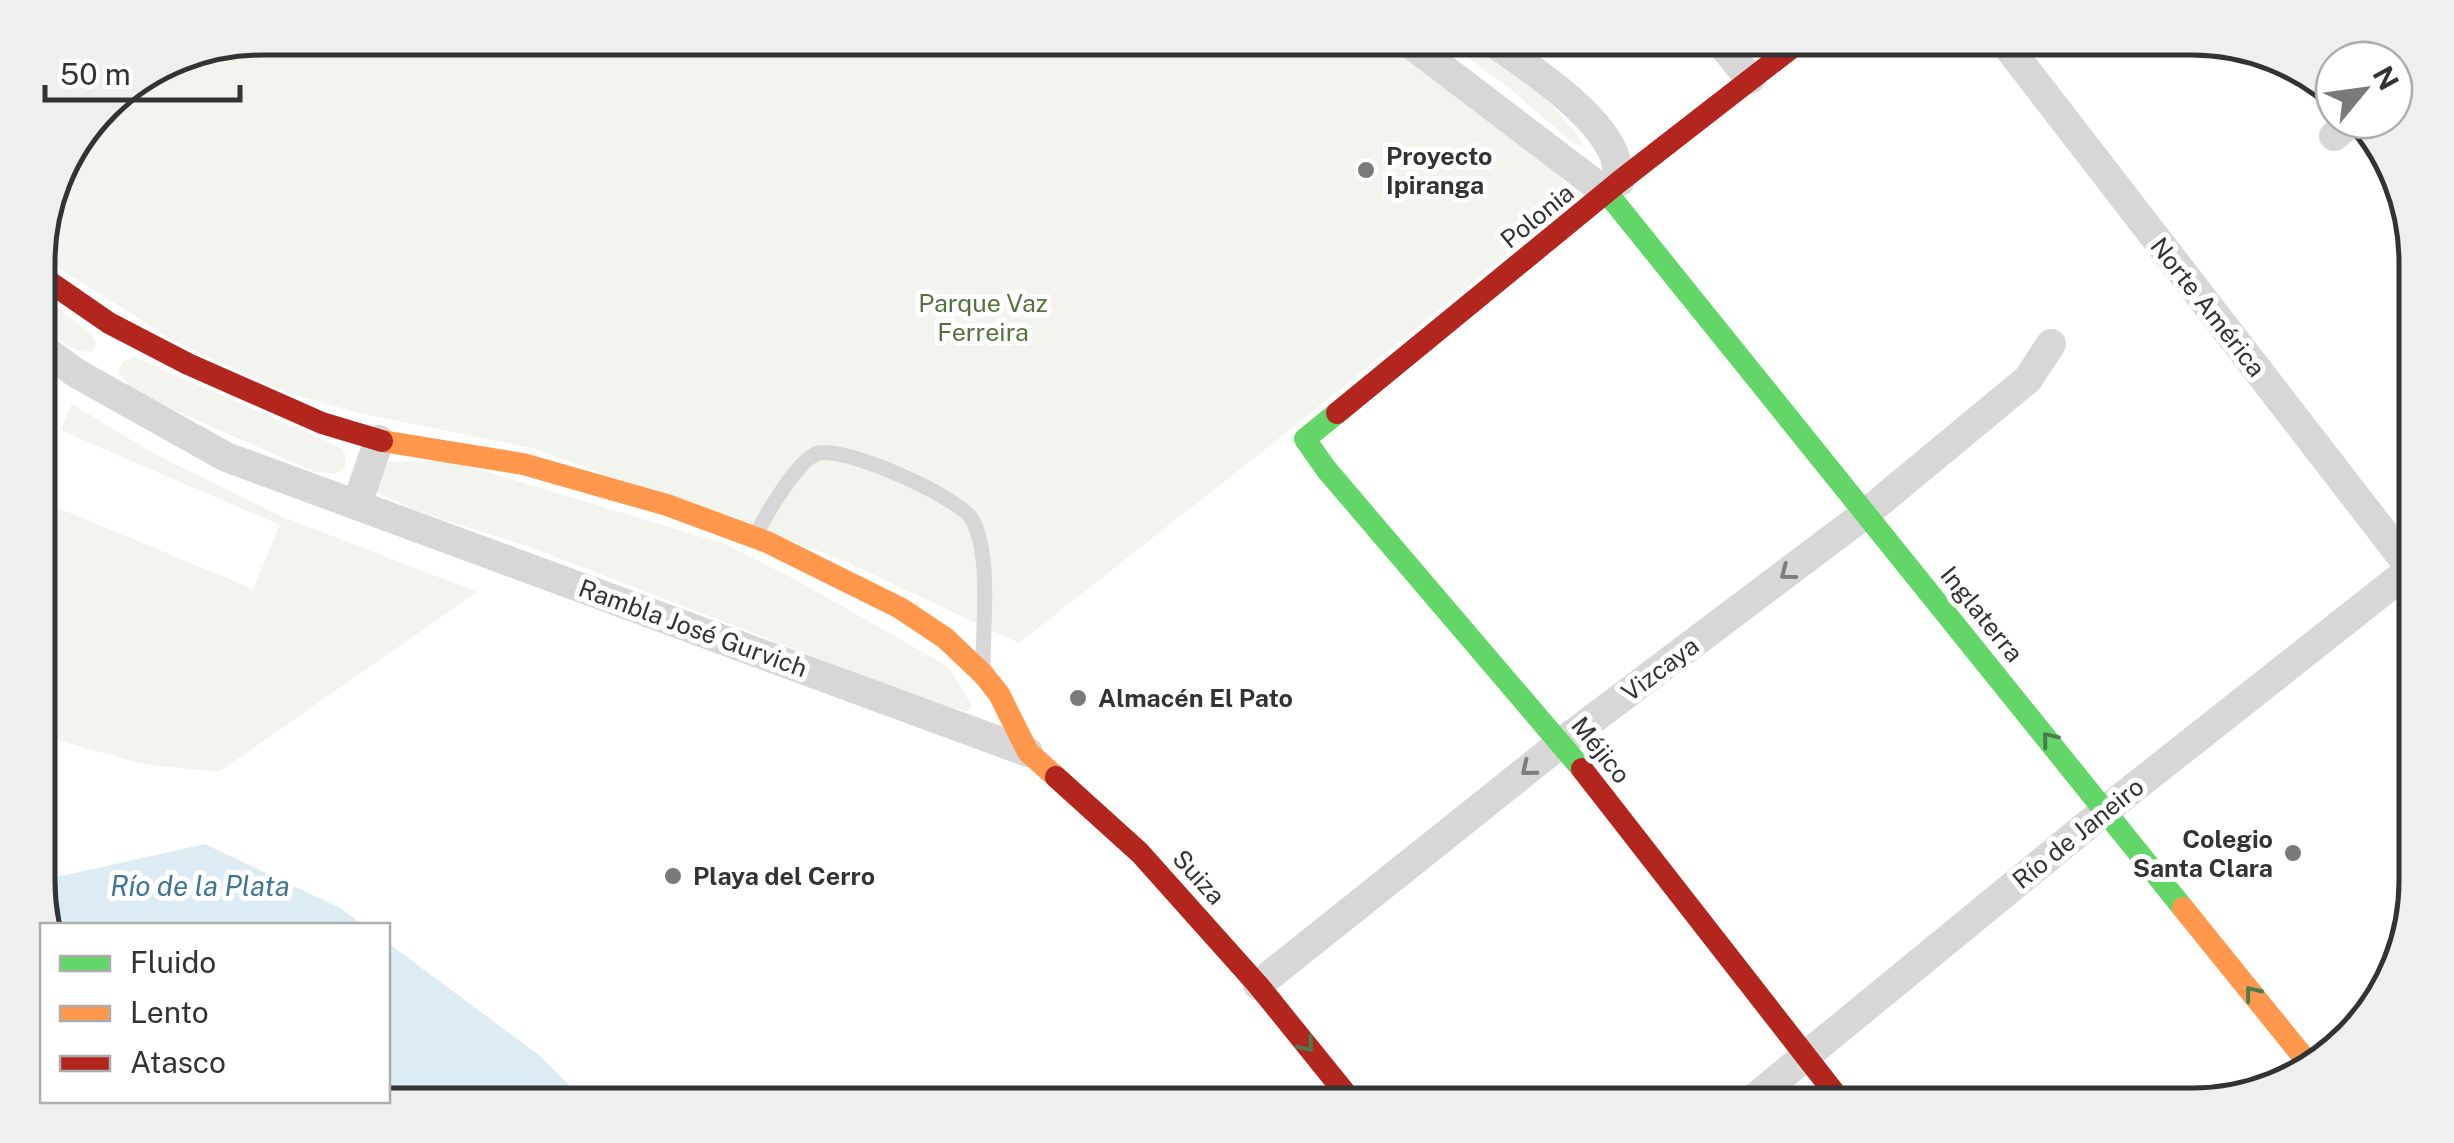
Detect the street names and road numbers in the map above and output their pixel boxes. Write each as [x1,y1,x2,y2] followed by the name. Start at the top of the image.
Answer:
[1494,177,1580,255] street label: Polonia
[2144,231,2272,383] street label: Norte América
[1934,560,2030,668] street label: Inglaterra
[575,573,811,683] street label: Rambla José Gurvich
[1616,630,1704,708] street label: Vizcaya
[1565,711,1637,789] street label: Méjico
[2007,771,2149,895] street label: Río de Janeiro
[1167,843,1231,911] street label: Suiza

